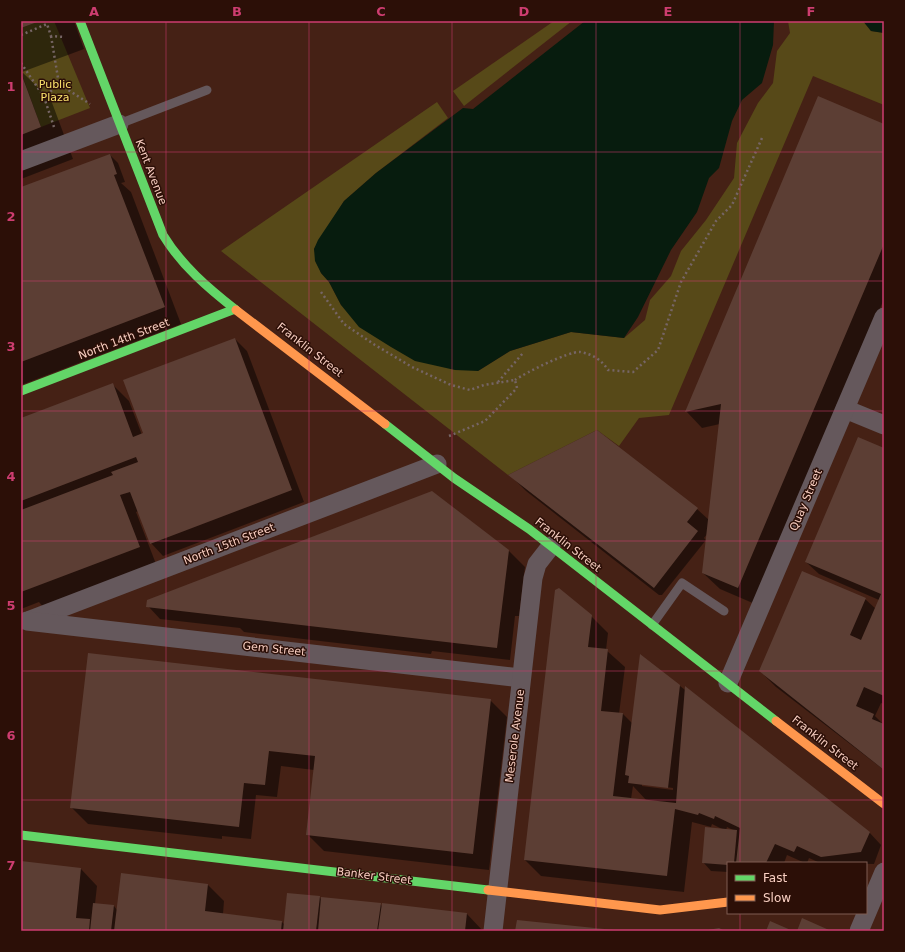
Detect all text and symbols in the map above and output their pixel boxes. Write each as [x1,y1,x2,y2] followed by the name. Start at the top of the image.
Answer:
[89,4,99,19] text: A
[232,4,242,19] text: B
[376,4,386,19] text: C
[519,4,530,19] text: D
[664,4,672,19] text: E
[807,4,815,19] text: F
[39,78,71,104] park label: Public Plaza
[6,79,16,94] text: 1
[133,137,170,207] street label: Kent Avenue
[6,209,16,224] text: 2
[77,315,172,362] street label: North 14th Street
[274,320,346,380] street label: Franklin Street
[6,339,16,354] text: 3
[787,467,825,533] street label: Quay Street
[6,469,16,484] text: 4
[532,515,604,575] street label: Franklin Street
[182,520,277,567] street label: North 15th Street
[6,598,16,613] text: 5
[242,639,307,659] street label: Gem Street
[503,688,527,783] street label: Meserole Avenue
[789,713,861,773] street label: Franklin Street
[6,728,16,743] text: 6
[6,858,16,873] text: 7
[727,862,867,914] legend
[336,865,413,887] street label: Banker Street
[763,871,787,885] text: Fast
[763,891,791,905] text: Slow

